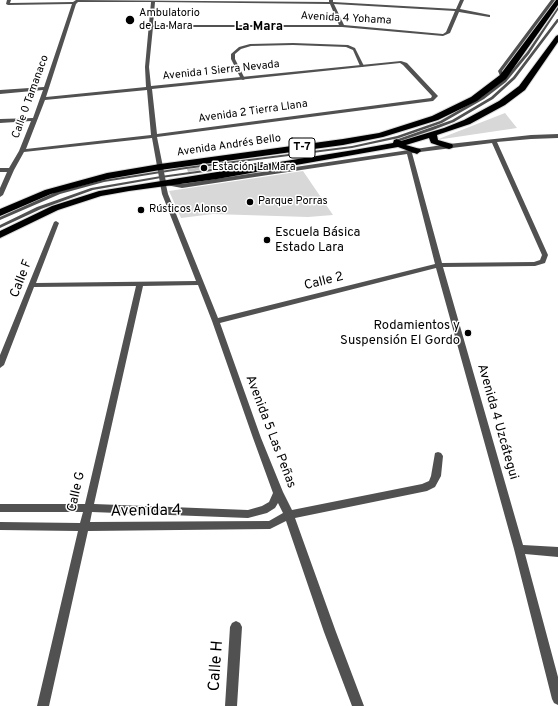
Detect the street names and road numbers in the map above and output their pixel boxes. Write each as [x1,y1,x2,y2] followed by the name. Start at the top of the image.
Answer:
[300,10,392,28] street label: Avenida 4 Yohama
[10,54,52,140] street label: Calle 0 Tamanaco
[162,58,280,84] street label: Avenida 1 Sierra Nevada
[197,98,309,126] street label: Avenida 2 Tierra Llana
[176,132,282,160] street label: Avenida Andrés Bello
[289,138,315,158] road number: T-7
[8,258,36,300] street label: Calle F
[303,270,345,294] street label: Calle 2
[473,362,521,482] street label: Avenida 4 Uzcátegui
[241,373,299,491] street label: Avenida 5 Las Peñas
[65,470,89,514] street label: Calle G
[110,502,182,522] street label: Avenida 4
[206,640,228,692] street label: Calle H

